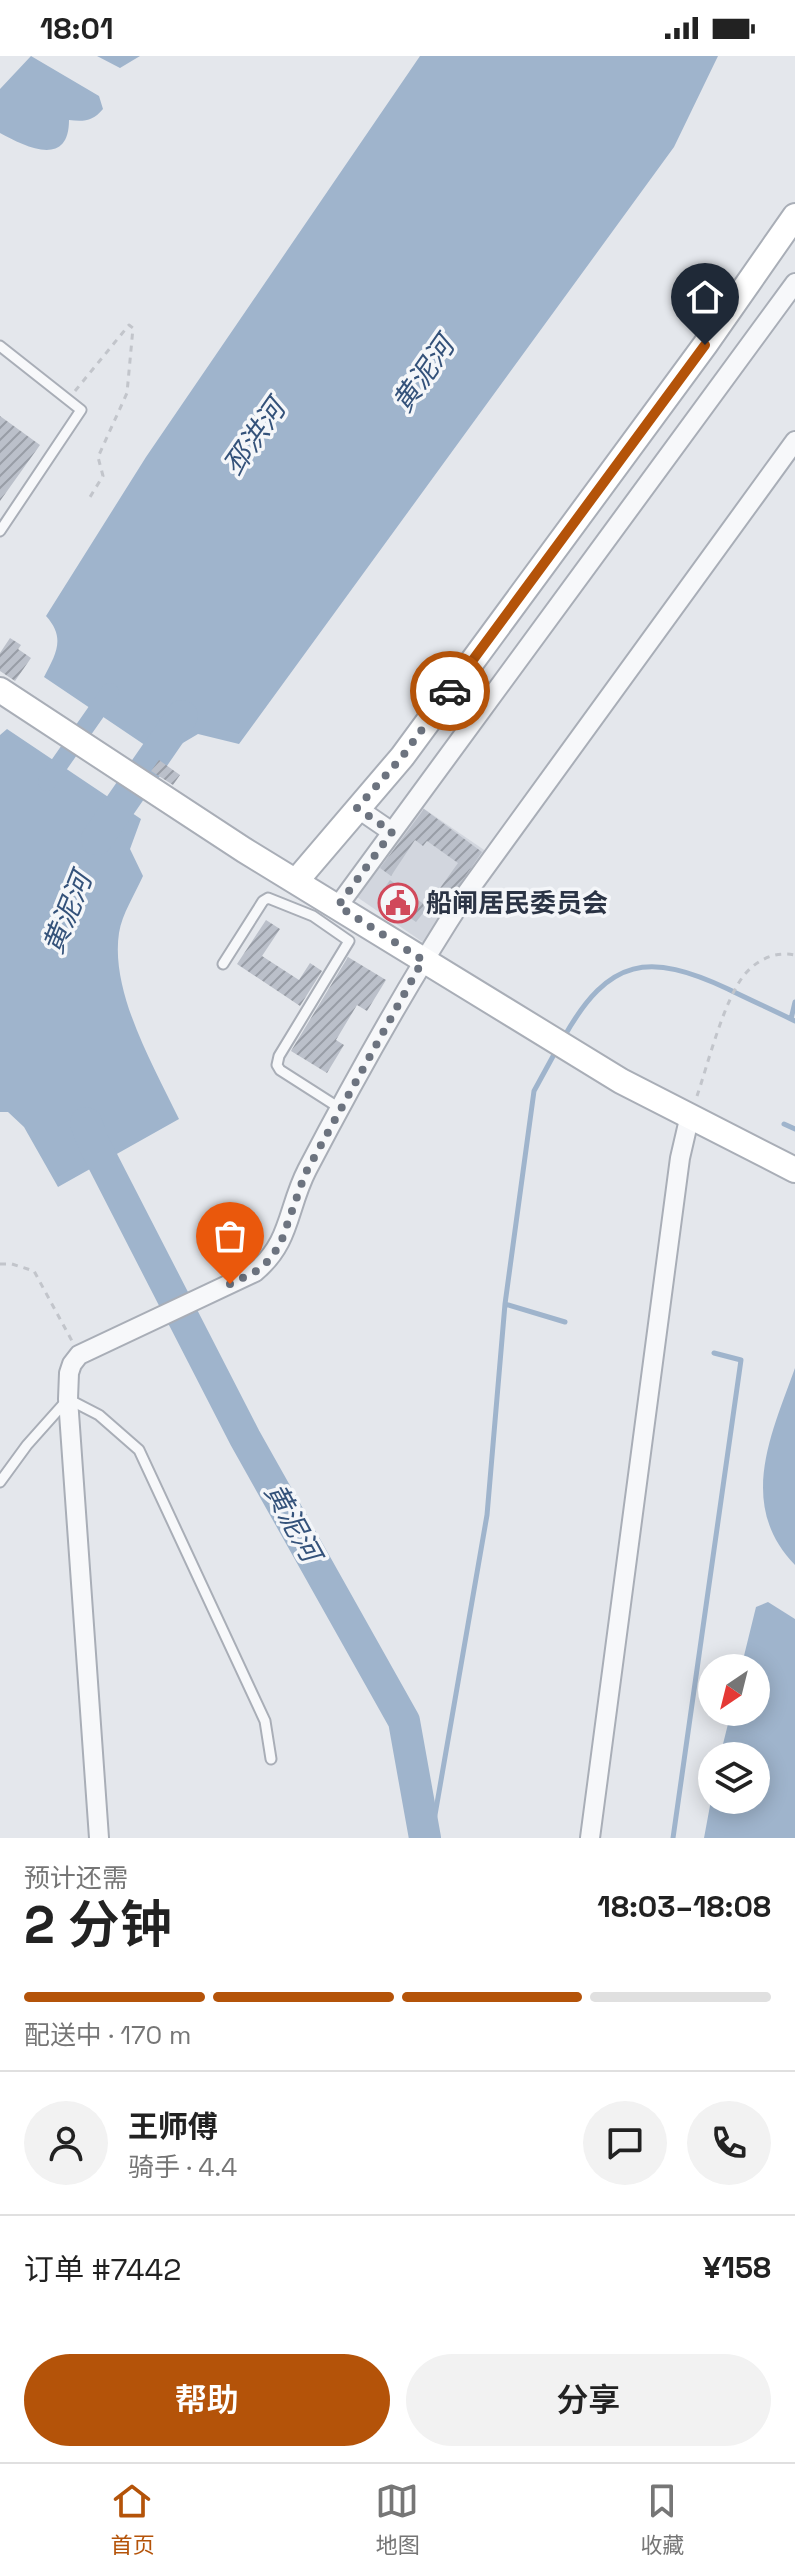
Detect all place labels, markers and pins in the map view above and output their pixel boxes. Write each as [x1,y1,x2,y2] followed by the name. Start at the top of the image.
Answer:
[671,263,739,345] pin
[377,882,419,924] public building icon: 船闸居民委员会
[426,886,608,920] place label: 船闸居民委员会
[196,1202,264,1284] pin

